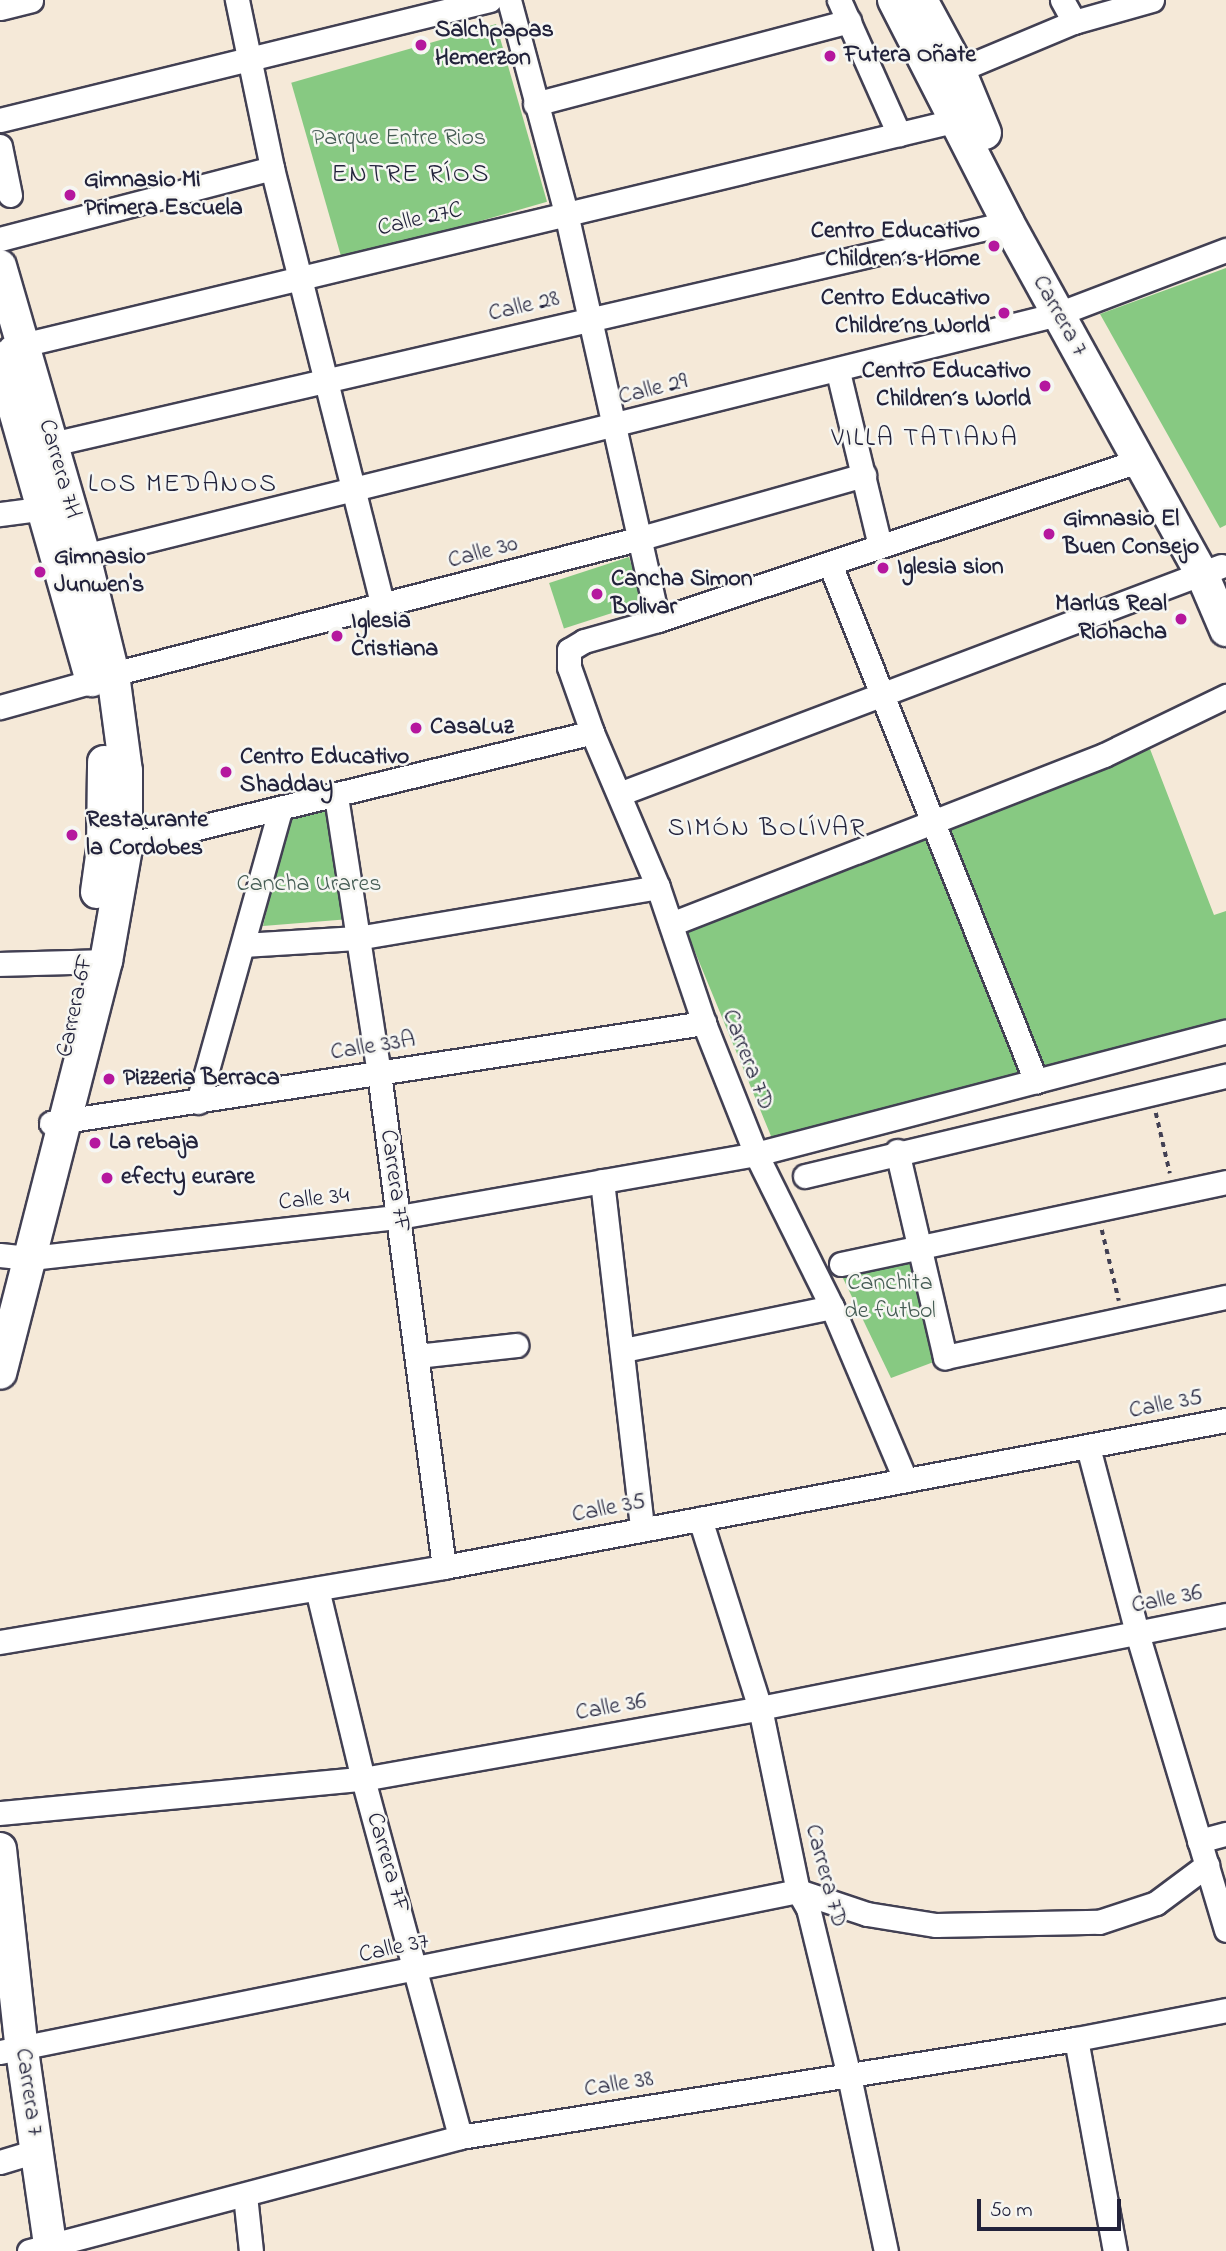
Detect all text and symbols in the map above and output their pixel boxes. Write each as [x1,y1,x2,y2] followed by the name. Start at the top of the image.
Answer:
[435,17,554,73] place label: Salchpapas Hemerzon
[413,37,429,53] marker: Salchpapas Hemerzon
[844,42,976,70] place label: Futera Oñate
[822,48,838,64] marker: Futera Oñate
[312,125,486,153] park label: Parque Entre Rios
[333,160,489,192] district label: ENTRE RÍOS
[84,167,243,223] place label: Gimnasio Mi Primera Escuela
[62,187,78,203] marker: Gimnasio Mi Primera Escuela
[375,196,465,244] street label: Calle 27C
[811,218,980,274] place label: Centro Educativo Children´s Home
[986,238,1002,254] marker: Centro Educativo Children´s Home
[1025,271,1093,361] street label: Carrera 7
[486,285,562,329] street label: Calle 28
[821,285,990,341] place label: Centro Educativo Childre´ns World
[996,305,1012,321] marker: Centro Educativo Childre´ns World
[862,358,1031,414] place label: Centro Educativo Children´s World
[616,368,690,412] street label: Calle 29
[1037,378,1053,394] marker: Centro Educativo Children´s World
[31,416,87,522] street label: Carrera 7H
[833,424,1017,456] district label: VILLA TATIANA
[89,470,277,502] district label: LOS MEDANOS
[1063,506,1199,562] place label: Gimnasio El Buen Consejo
[1041,526,1057,542] marker: Gimnasio El Buen Consejo
[445,530,521,576] street label: Calle 30
[54,544,146,600] place label: Gimnasio Junwen's
[897,554,1004,582] place label: Iglesia sion
[875,560,891,576] marker: Iglesia sion
[32,564,48,580] marker: Gimnasio Junwen's
[611,566,753,622] place label: Cancha Simon Bolivar
[589,586,605,602] marker: Cancha Simon Bolivar
[1055,591,1167,647] place label: Marlus Real Riohacha
[351,608,438,664] place label: Iglesia Cristiana
[1173,611,1189,627] marker: Marlus Real Riohacha
[329,628,345,644] marker: Iglesia Cristiana
[430,714,514,742] place label: CasaLuz
[408,720,424,736] marker: CasaLuz
[240,744,409,800] place label: Centro Educativo Shadday
[218,764,234,780] marker: Centro Educativo Shadday
[86,807,208,863] place label: Restaurante la Cordobes
[669,814,865,846] district label: SIMÓN BOLÍVAR
[64,827,80,843] marker: Restaurante la Cordobes
[237,871,381,899] park label: Cancha Urares
[51,952,101,1060] street label: Carrera 6F
[715,1006,779,1114] street label: Carrera 7D
[328,1026,418,1068] street label: Calle 33A
[123,1065,280,1093] place label: Pizzeria Berraca
[101,1071,117,1087] marker: Pizzeria Berraca
[373,1128,415,1234] street label: Carrera 7F
[109,1129,198,1157] place label: La rebaja
[87,1135,103,1151] marker: La rebaja
[121,1164,255,1192] place label: efecty eurare
[99,1170,115,1186] marker: efecty eurare
[277,1182,351,1218] street label: Calle 34
[844,1270,936,1326] park label: Canchita de futbol
[1127,1384,1205,1426] street label: Calle 35
[570,1488,648,1530] street label: Calle 35
[1129,1579,1205,1621] street label: Calle 36
[573,1688,649,1728] street label: Calle 36
[359,1809,415,1917] street label: Carrera 7F
[797,1821,853,1931] street label: Carrera 7D
[356,1928,432,1970] street label: Calle 37
[8,2046,48,2138] street label: Carrera 7
[582,2065,656,2105] street label: Calle 38
[981,2184,1124,2228] scale bar
[990,2196,1033,2226] text: 50 m

